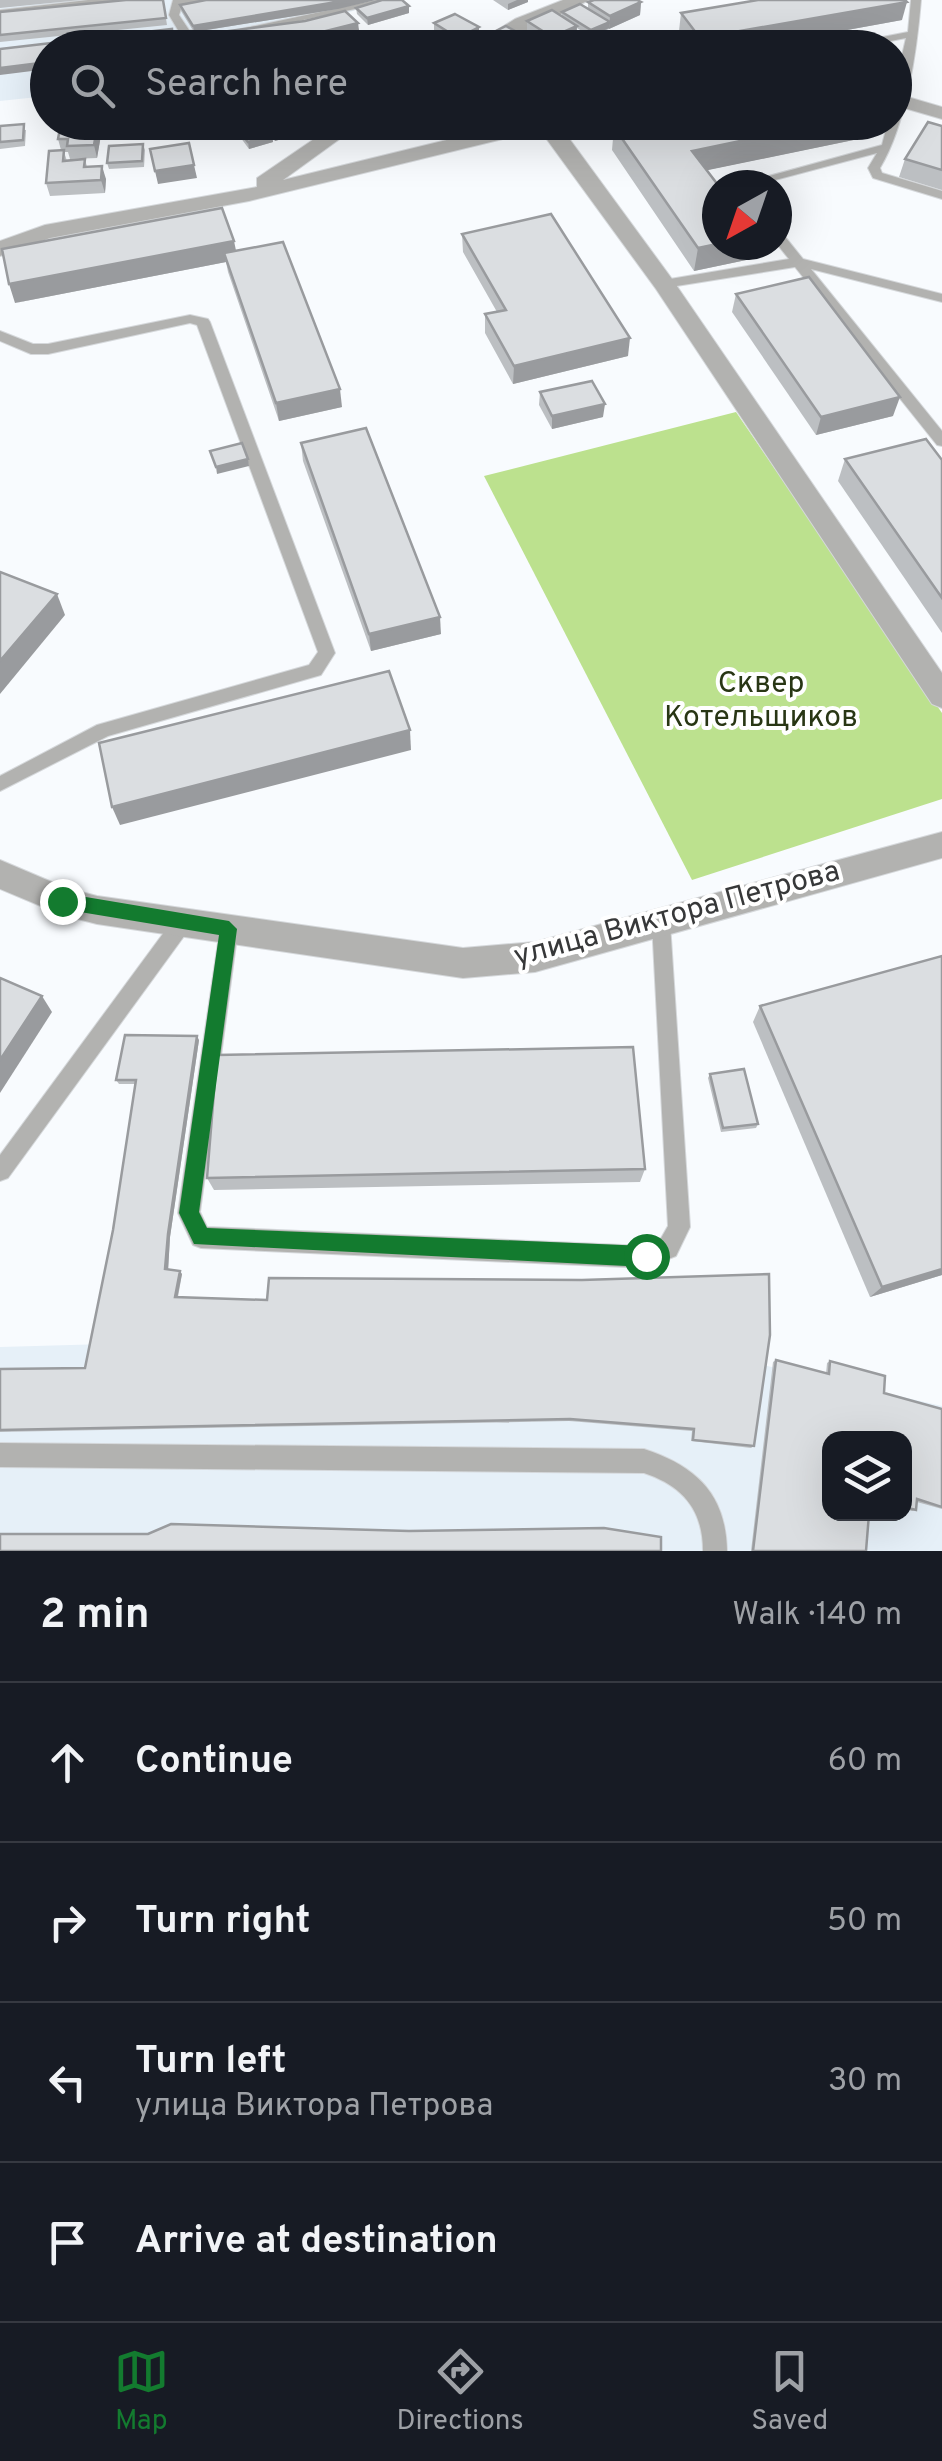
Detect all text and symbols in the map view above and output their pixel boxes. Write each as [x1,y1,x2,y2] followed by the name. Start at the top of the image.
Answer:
[30,30,912,140] search box
[65,58,120,113] icon: search
[145,61,348,110] text: Search here
[702,170,792,260] north arrow
[664,666,858,737] park label: Сквер Котельщиков
[510,854,844,976] street label: улица Виктора Петрова
[40,879,86,925] route end
[624,1234,670,1280] route start
[822,1431,912,1521] map controls
[822,1431,912,1521] button: layers
[40,1590,150,1643] text: 2 min
[732,1596,902,1636] text: Walk · 140 m
[40,1735,95,1790] icon: ahead
[135,1738,293,1787] text: Continue
[828,1742,902,1782] text: 60 m
[40,1895,95,1950] icon: right
[135,1898,310,1947] text: Turn right
[827,1902,902,1942] text: 50 m
[135,2038,287,2087] text: Turn left
[40,2055,95,2110] icon: left
[828,2062,902,2102] text: 30 m
[135,2087,493,2127] text: улица Виктора Петрова
[40,2215,95,2270] icon: arrive
[135,2218,498,2267] text: Arrive at destination
[114,2344,169,2440] tab: Map
[396,2344,524,2440] tab: Directions
[751,2344,828,2440] tab: Saved

